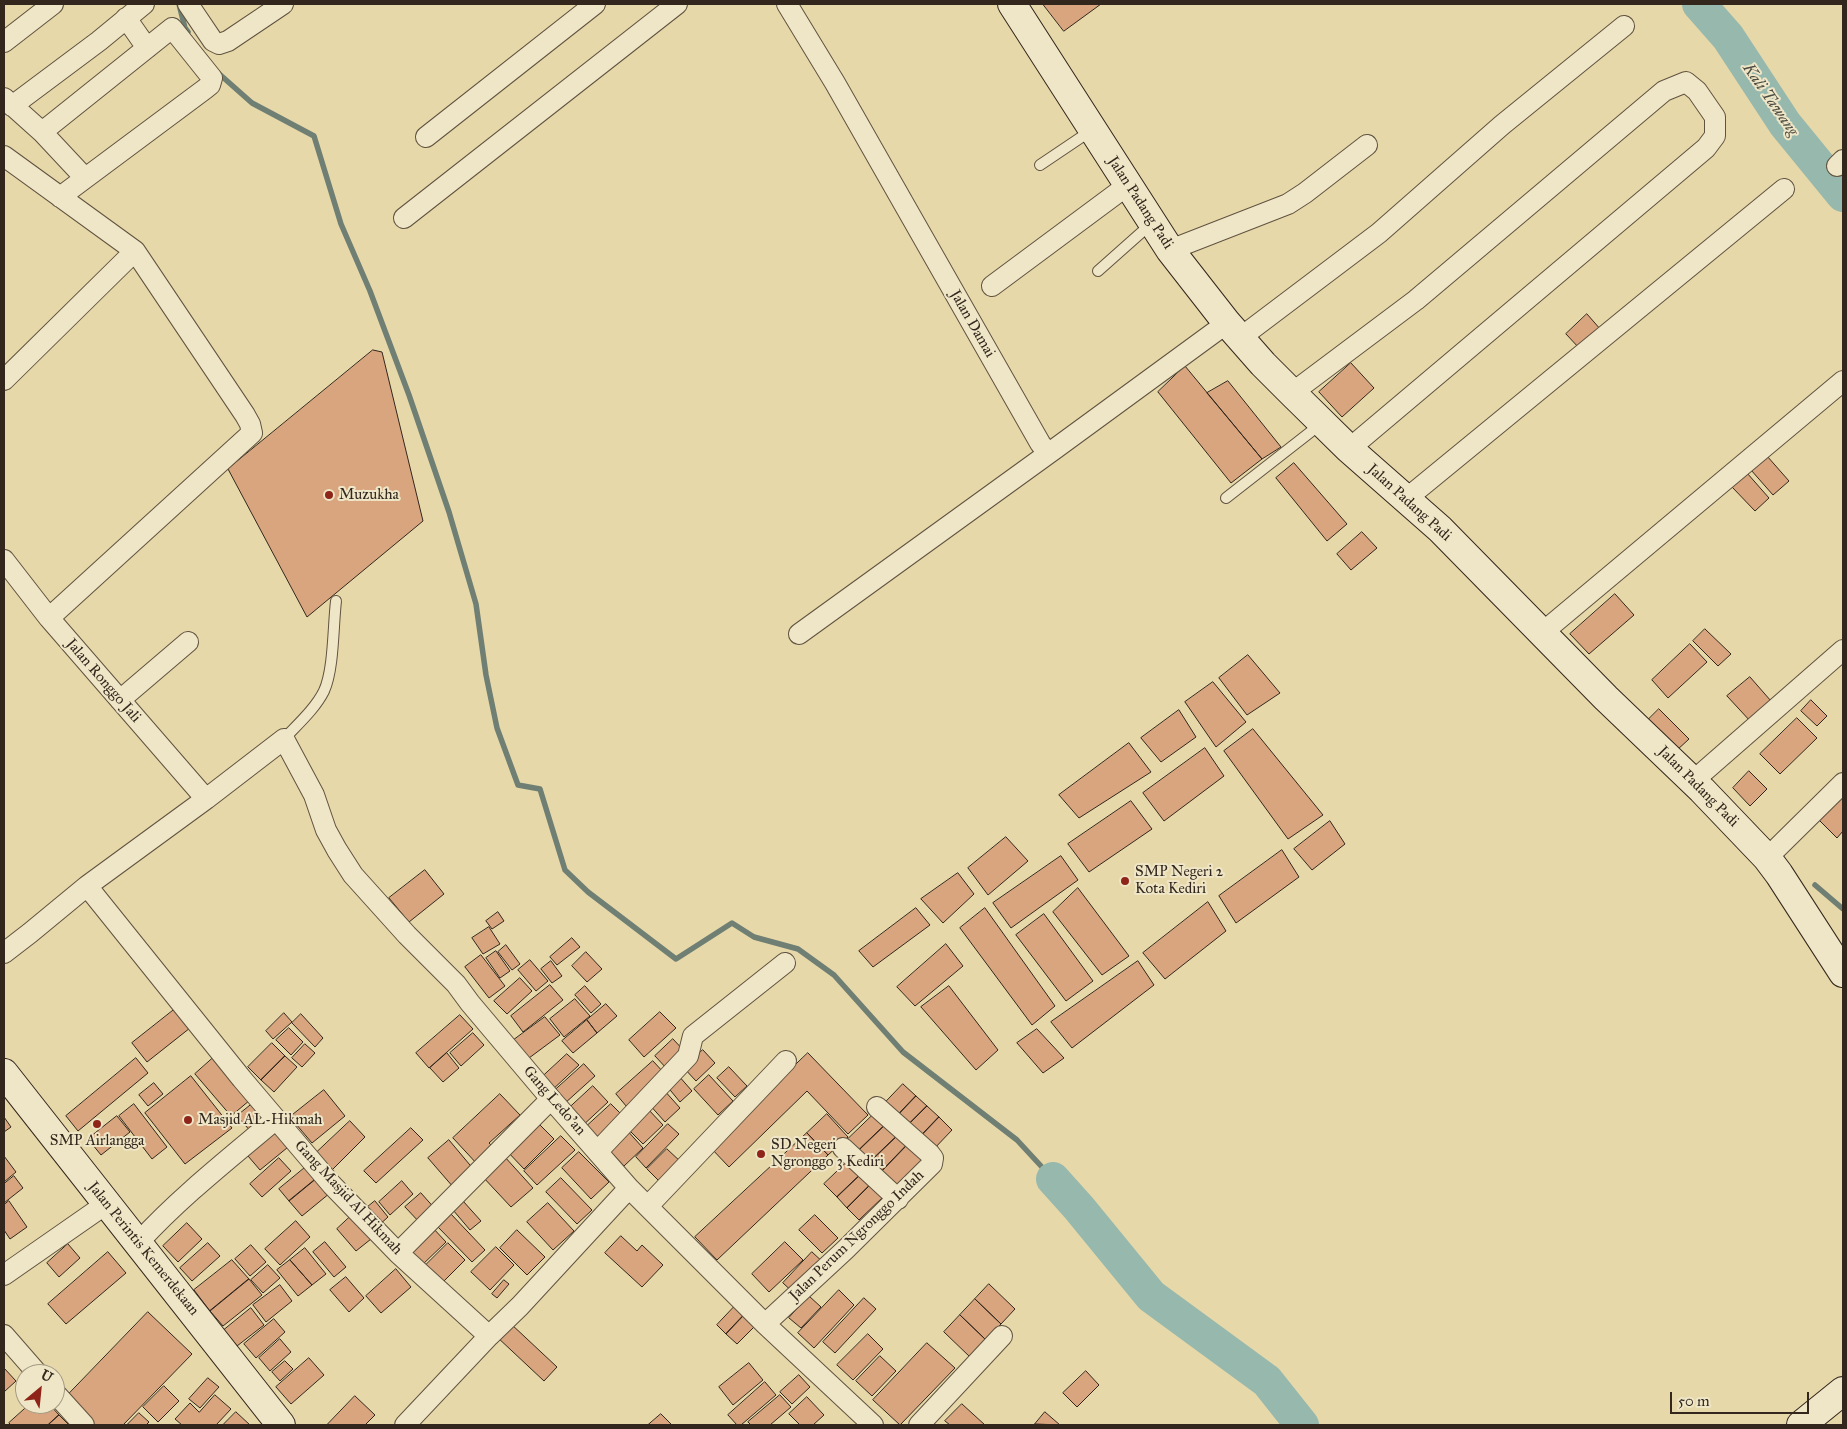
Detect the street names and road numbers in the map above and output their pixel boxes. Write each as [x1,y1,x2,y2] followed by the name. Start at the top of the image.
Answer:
[1103,153,1177,253] street label: Jalan Padang Padi
[945,287,999,361] street label: Jalan Damai
[1363,461,1455,545] street label: Jalan Padang Padi
[62,635,144,727] street label: Jalan Ronggo Jali
[1654,743,1742,831] street label: Jalan Padang Padi
[519,1063,589,1139] street label: Gang Ledo'an
[290,1137,406,1259] street label: Gang Masjid Al Hikmah
[786,1167,928,1305] street label: Jalan Perum Ngronggo Indah
[84,1179,202,1319] street label: Jalan Perintis Kemerdekaan

